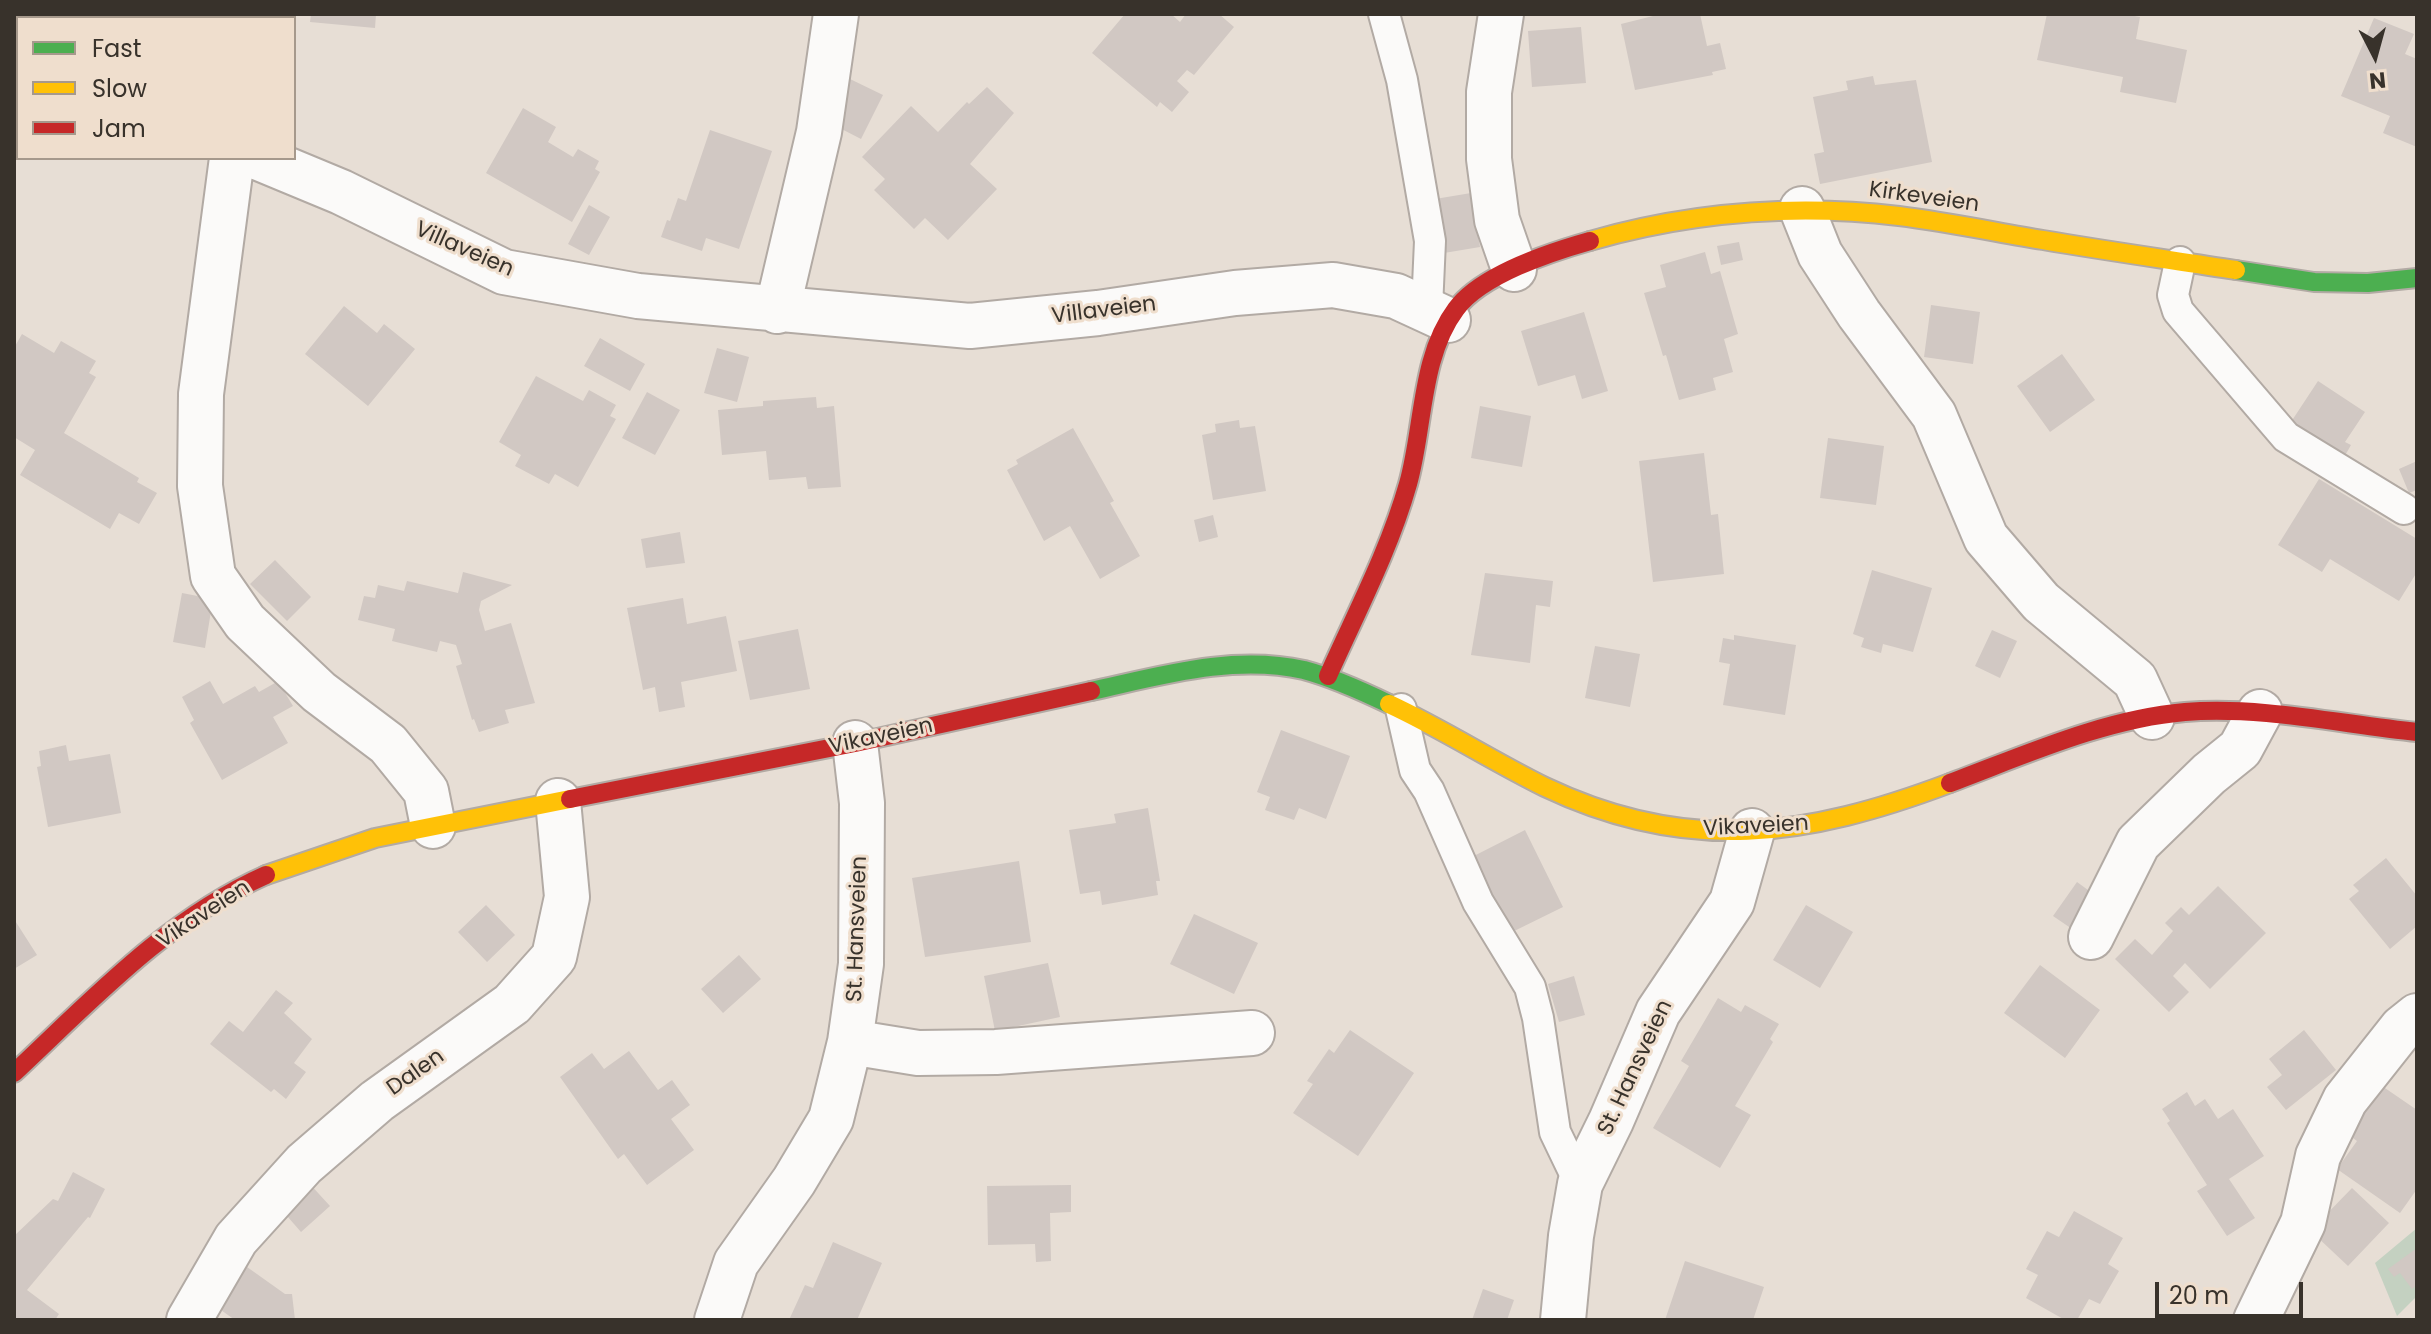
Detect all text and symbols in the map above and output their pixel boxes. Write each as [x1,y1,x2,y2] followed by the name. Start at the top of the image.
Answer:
[16,16,296,160] legend
[2335,16,2415,96] north arrow
[92,32,142,65] text: Fast
[2368,64,2387,97] text: N
[92,72,147,105] text: Slow
[92,112,146,145] text: Jam
[1867,177,1981,219] street label: Kirkeveien
[411,217,517,283] street label: Villaveien
[1050,291,1158,331] street label: Villaveien
[827,713,935,761] street label: Vikaveien
[1703,811,1809,843] street label: Vikaveien
[842,855,874,1003] street label: St. Hansveien
[153,875,255,955] street label: Vikaveien
[1593,996,1679,1140] street label: St. Hansveien
[382,1044,450,1102] street label: Dalen
[2159,1266,2307,1316] scale bar
[2169,1279,2229,1312] text: 20 m

